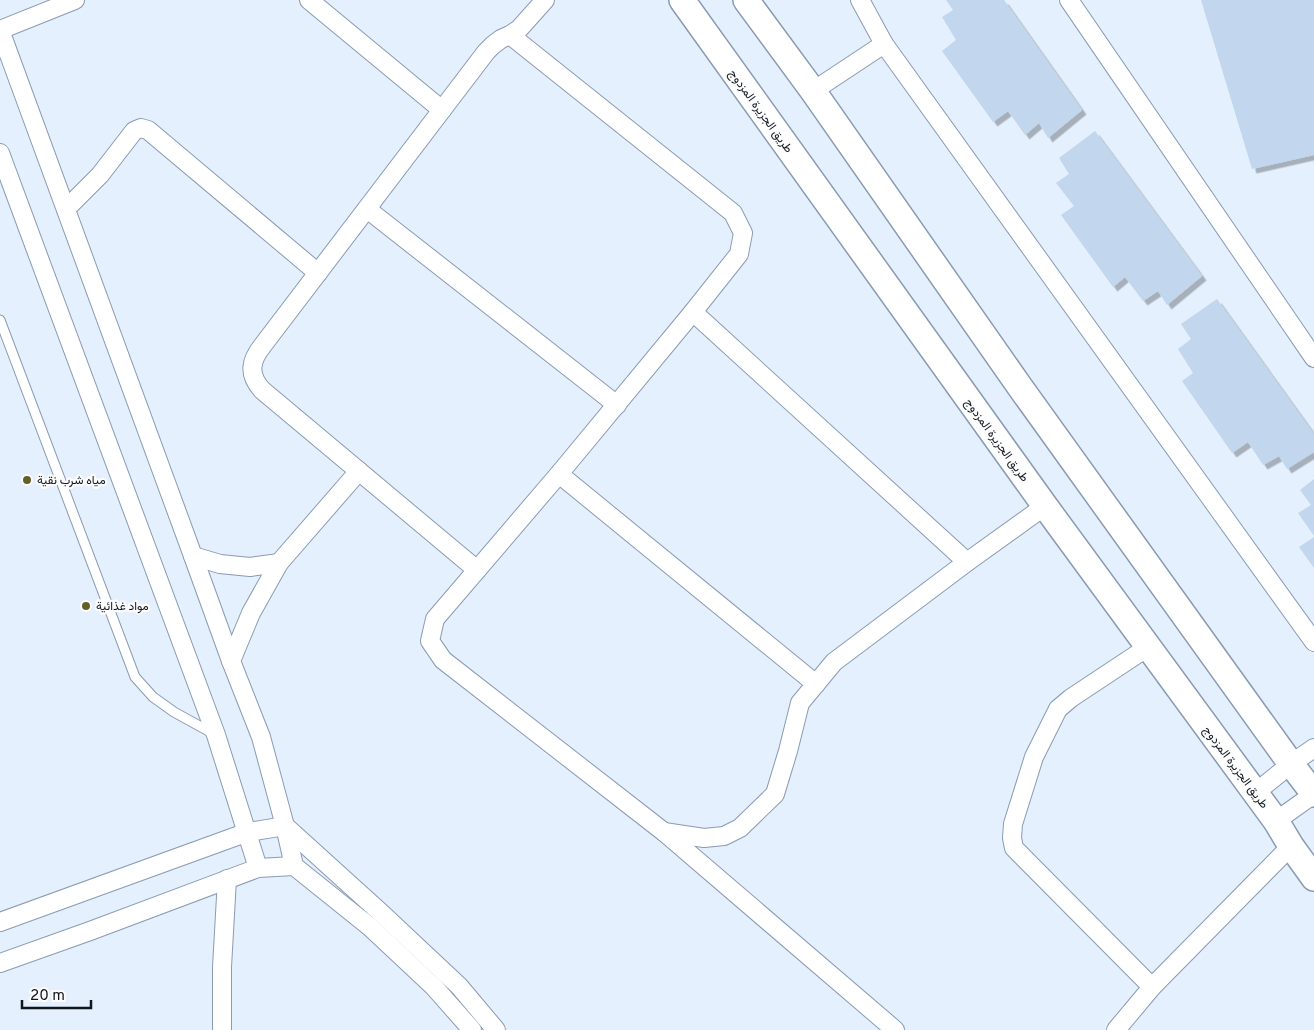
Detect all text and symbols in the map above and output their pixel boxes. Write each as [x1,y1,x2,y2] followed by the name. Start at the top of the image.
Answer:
[724,67,796,157] street label: طريق الجزيرة المزدوج
[960,396,1032,486] street label: طريق الجزيرة المزدوج
[37,473,106,489] place label: مياه شرب نقية
[21,474,33,486] marker: مياه شرب نقية
[96,599,149,615] place label: مواد غذائية
[80,600,92,612] marker: مواد غذائية
[1199,723,1272,812] street label: طريق الجزيرة المزدوج
[22,978,91,1010] scale bar
[30,987,65,1006] text: 20 m

